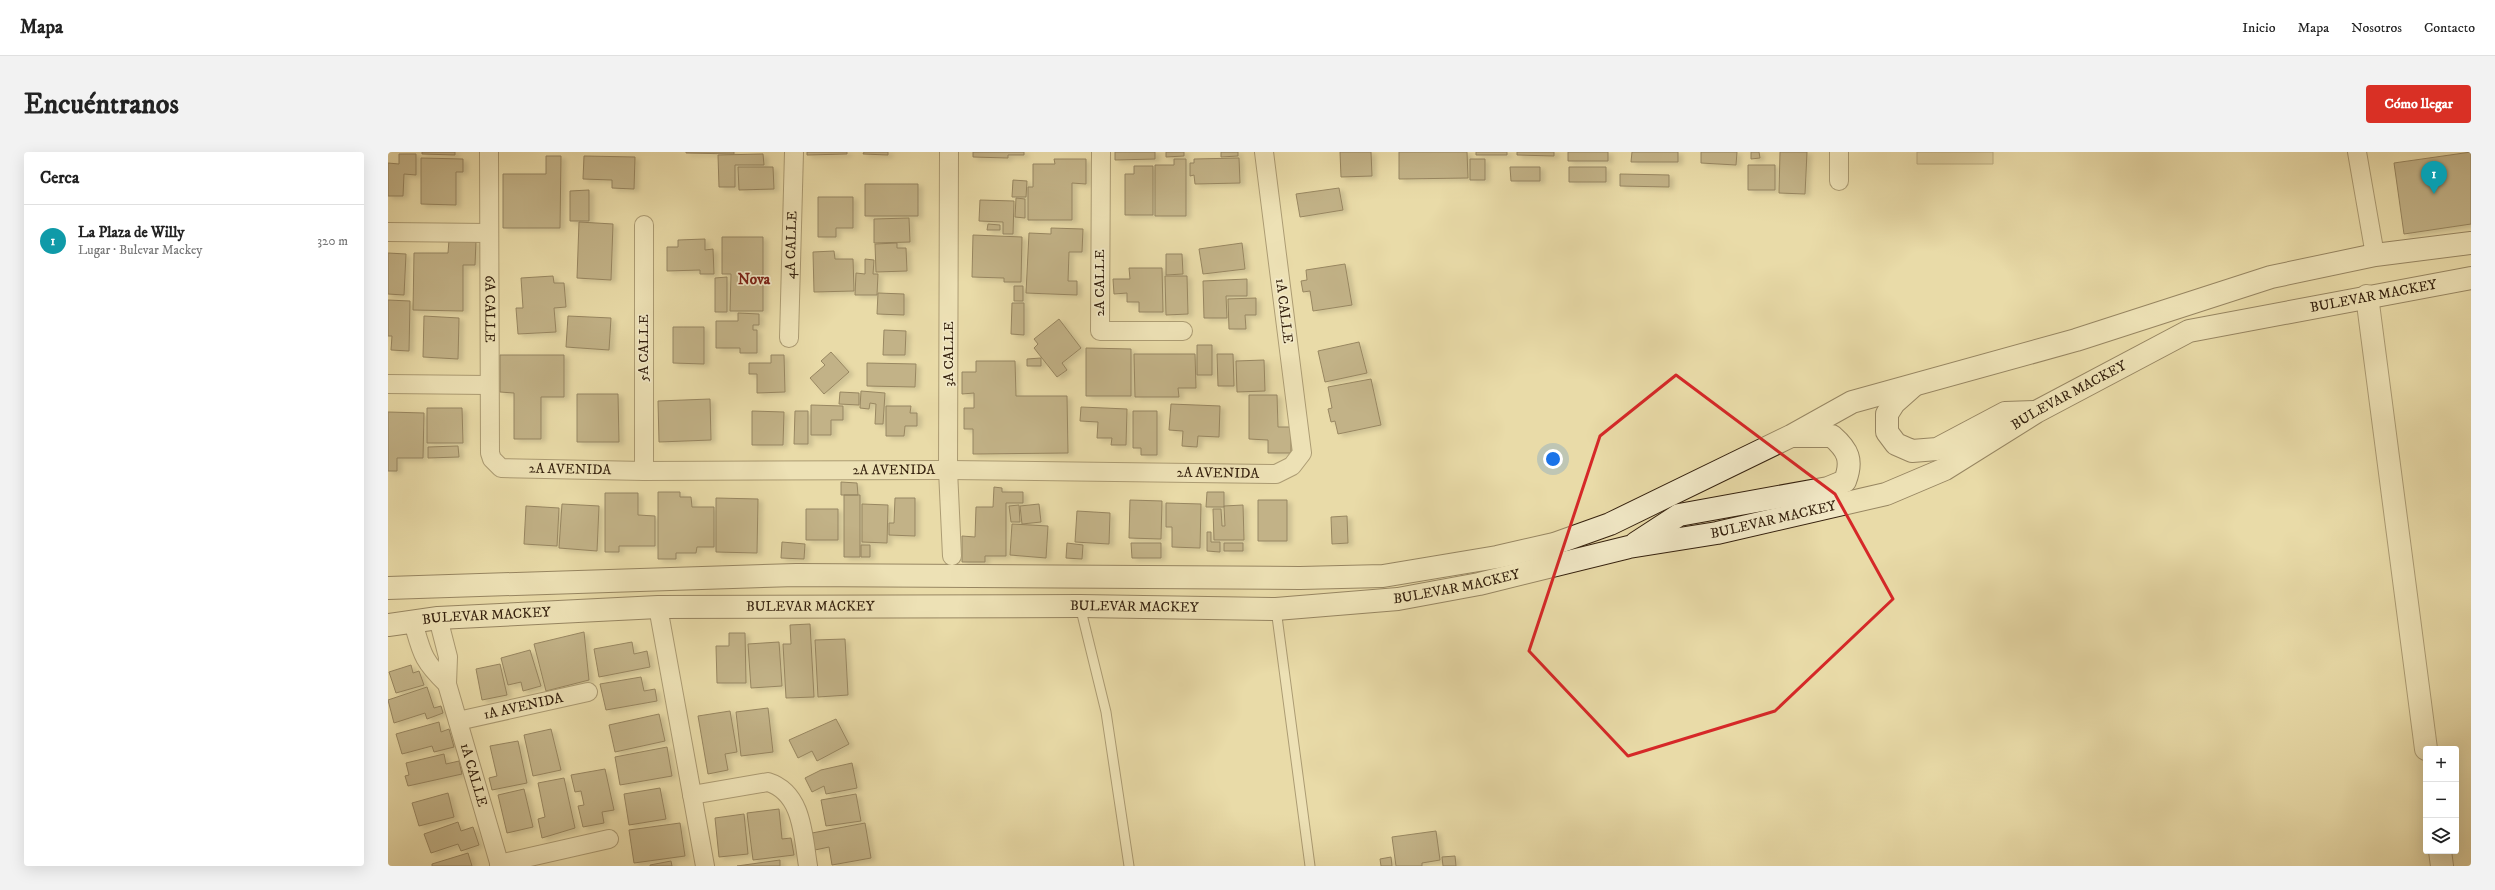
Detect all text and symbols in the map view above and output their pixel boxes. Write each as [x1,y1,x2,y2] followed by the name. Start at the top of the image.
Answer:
[20,16,63,39] text: Mapa
[2242,19,2275,37] text: Inicio
[2297,19,2329,37] text: Mapa
[2351,19,2402,37] text: Nosotros
[2424,19,2475,37] text: Contacto
[2366,85,2471,123] button: Cómo llegar
[24,87,179,122] text: Encuéntranos
[2421,161,2447,194] pin: 1
[40,167,79,189] text: Cerca
[782,211,801,279] street label: 4A CALLE
[78,223,184,242] text: La Plaza de Willy
[51,233,55,249] text: 1
[317,233,348,249] text: 320 m
[78,242,203,258] text: Lugar · Bulevar Mackey
[1091,249,1109,317] street label: 2A CALLE
[738,270,771,289] district label: Nova
[480,275,499,343] street label: 6A CALLE
[2309,276,2439,317] street label: BULEVAR MACKEY
[1271,277,1297,345] street label: 1A CALLE
[635,314,653,382] street label: 5A CALLE
[940,321,958,387] street label: 3A CALLE
[2008,357,2130,434] street label: BULEVAR MACKEY
[1543,449,1563,469] your location
[528,460,613,479] street label: 2A AVENIDA
[853,461,936,479] street label: 2A AVENIDA
[1176,464,1260,483] street label: 2A AVENIDA
[1709,497,1838,543] street label: BULEVAR MACKEY
[1393,565,1522,608] street label: BULEVAR MACKEY
[746,597,875,616] street label: BULEVAR MACKEY
[1070,597,1199,617] street label: BULEVAR MACKEY
[421,603,551,629] street label: BULEVAR MACKEY
[482,689,566,724] street label: 1A AVENIDA
[456,741,491,809] street label: 1A CALLE
[2423,746,2459,854] map controls
[2423,746,2459,782] button: +
[2423,782,2459,818] button: −
[2423,818,2459,854] button: layers

